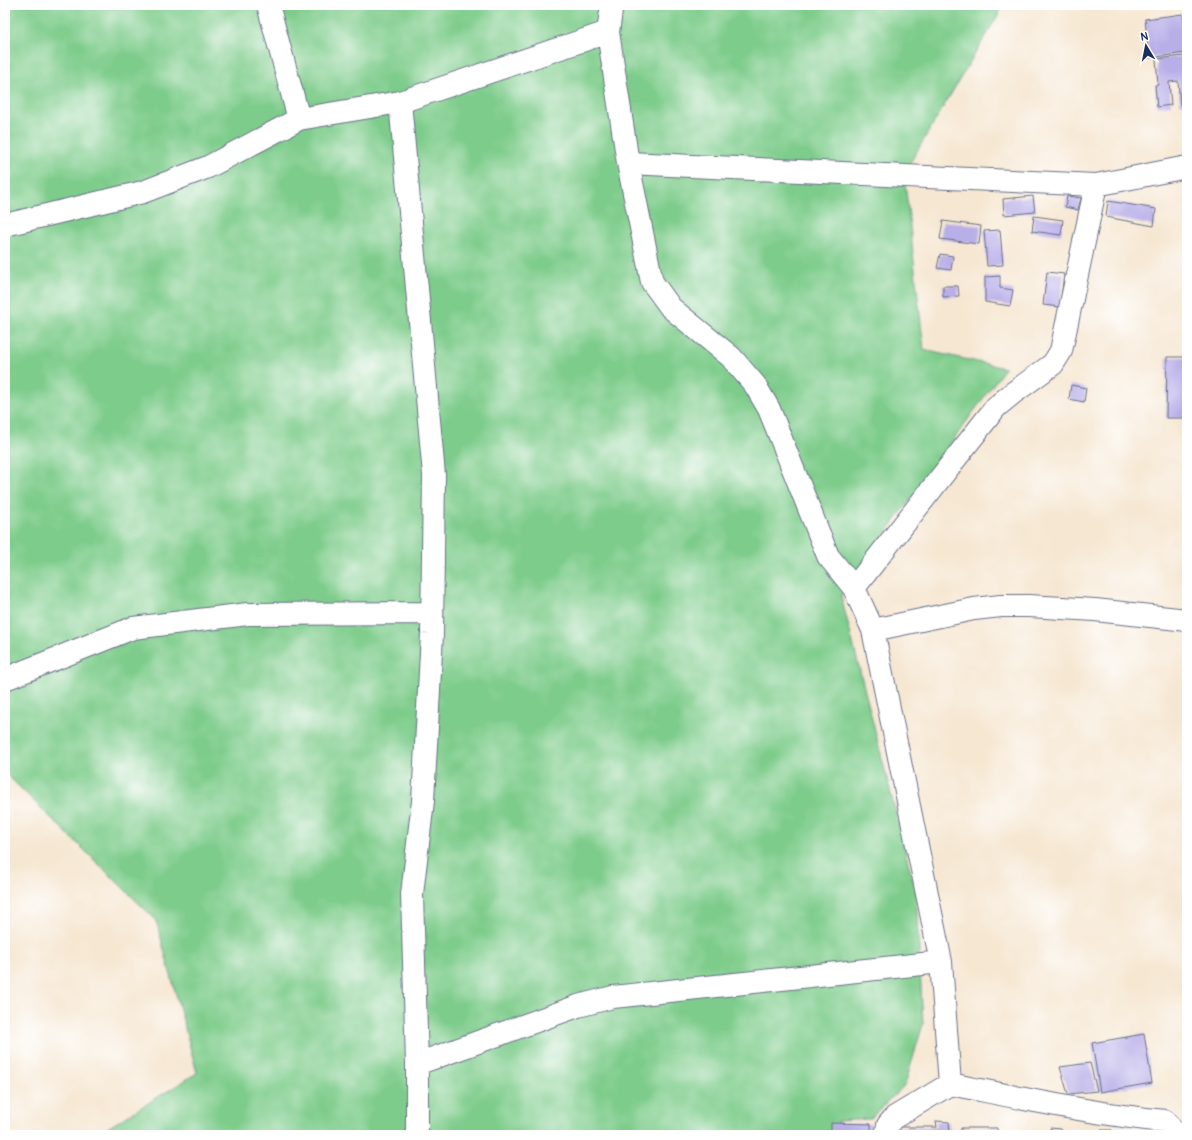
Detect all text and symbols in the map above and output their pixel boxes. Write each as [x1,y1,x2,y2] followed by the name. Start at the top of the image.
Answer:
[1126,26,1166,66] north arrow
[1140,29,1150,44] text: N

